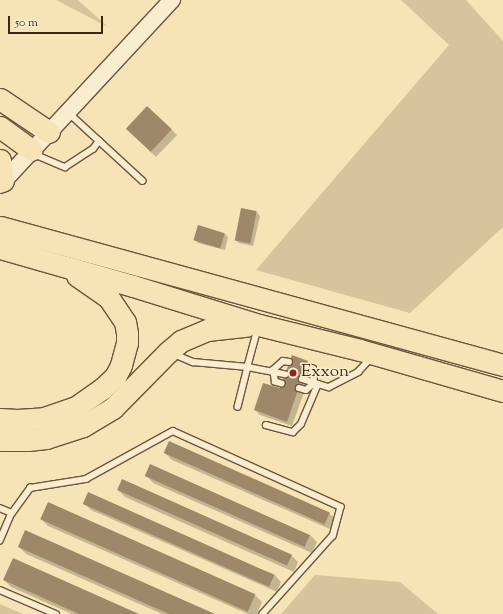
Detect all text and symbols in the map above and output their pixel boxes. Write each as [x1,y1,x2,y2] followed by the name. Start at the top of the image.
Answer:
[10,8,105,34] scale bar
[15,14,38,32] text: 50 m
[301,363,349,383] place label: Exxon
[288,368,298,378] marker: Exxon

